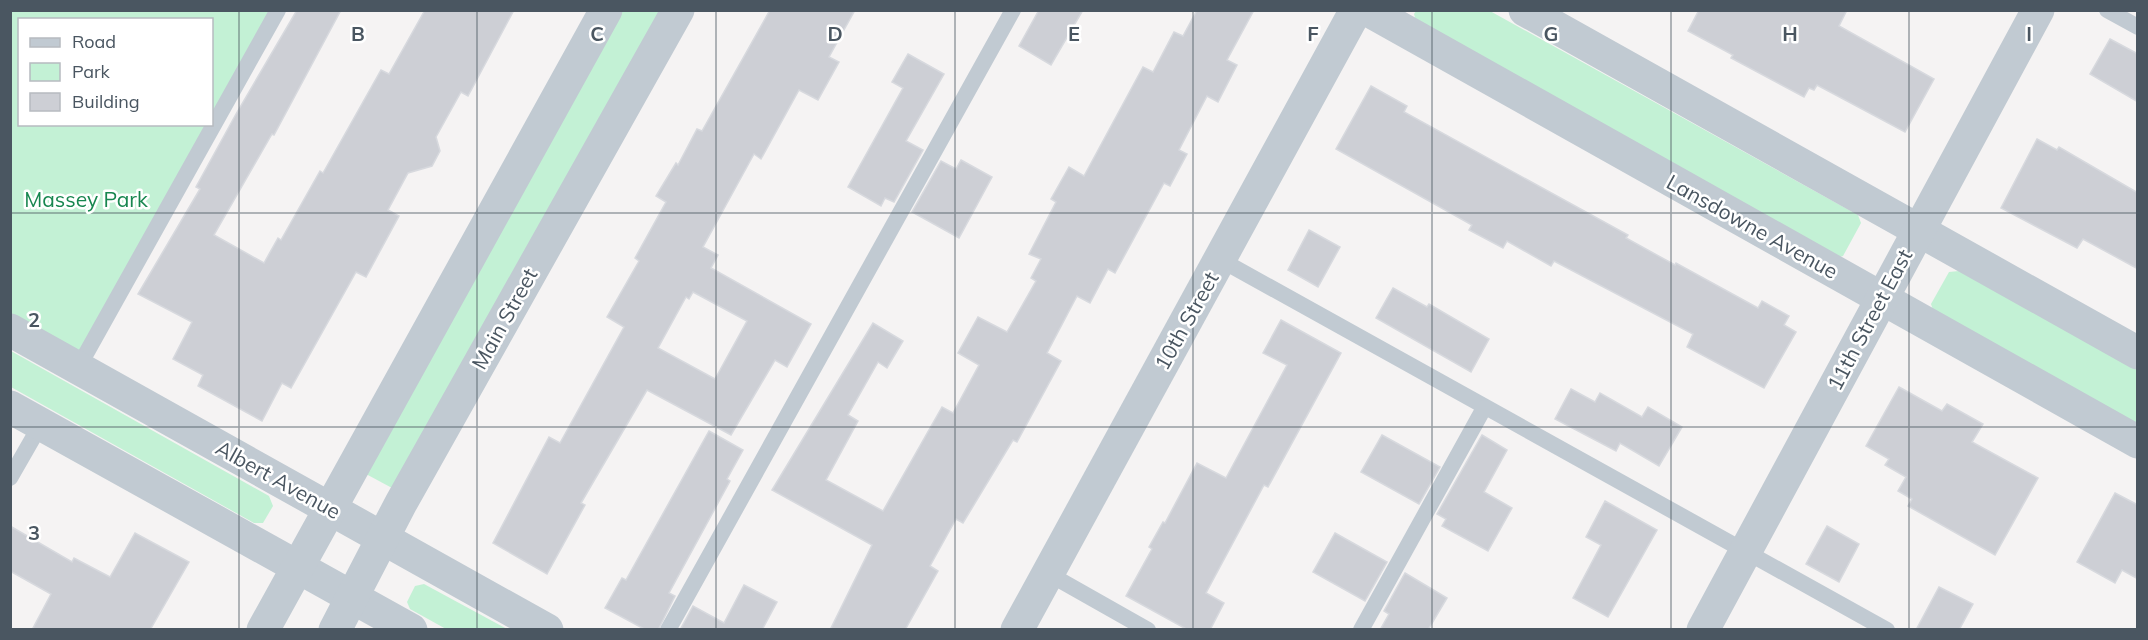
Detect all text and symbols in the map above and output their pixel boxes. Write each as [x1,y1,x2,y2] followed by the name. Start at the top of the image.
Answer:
[18,18,213,126] legend
[351,21,365,46] text: B
[590,21,604,46] text: C
[827,21,843,46] text: D
[1068,21,1080,46] text: E
[1307,21,1319,46] text: F
[1544,21,1558,46] text: G
[1782,21,1798,46] text: H
[2026,21,2032,46] text: I
[72,30,116,53] text: Road
[72,60,111,83] text: Park
[72,90,140,113] text: Building
[1662,168,1843,284] street label: Lansdowne Avenue
[24,186,148,212] park label: Massey Park
[1821,244,1917,395] street label: 11th Street East
[466,263,543,374] street label: Main Street
[1148,267,1224,374] street label: 10th Street
[28,307,40,332] text: 2
[212,434,345,524] street label: Albert Avenue
[28,520,40,545] text: 3

